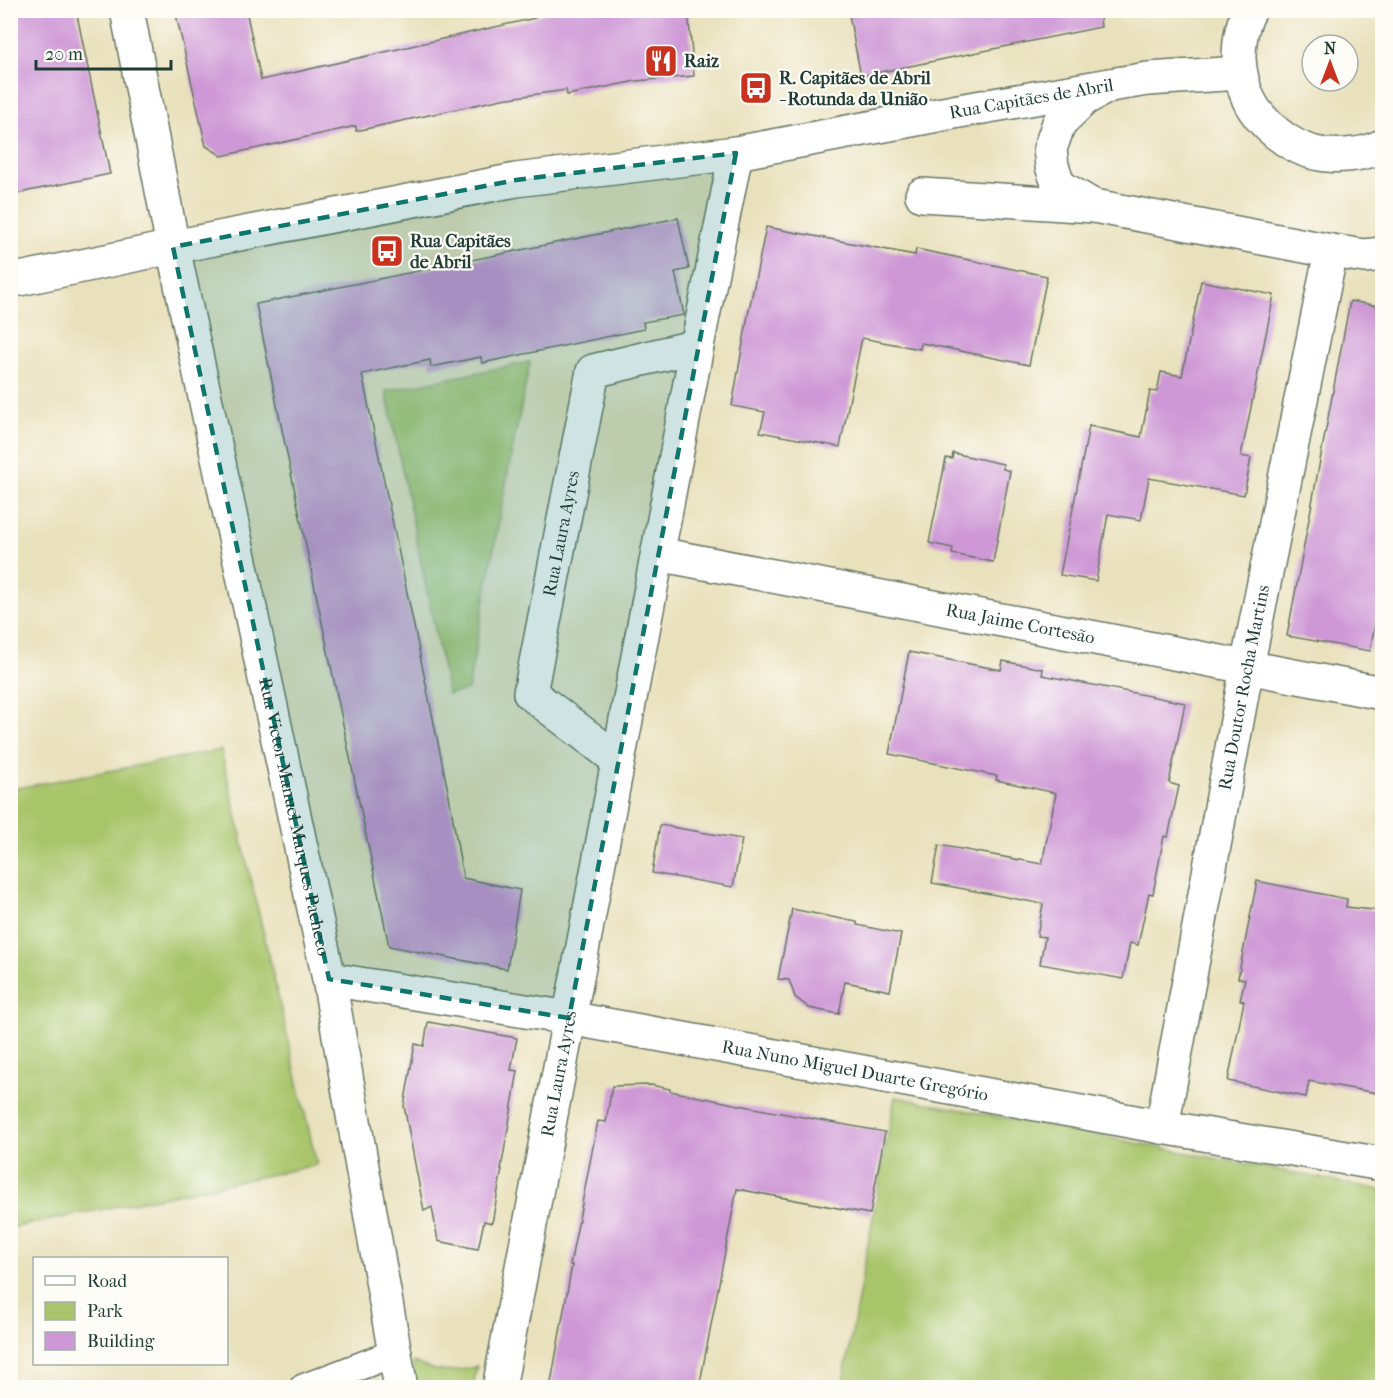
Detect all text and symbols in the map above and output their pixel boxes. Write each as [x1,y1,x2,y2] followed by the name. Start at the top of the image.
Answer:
[36,33,171,71] scale bar
[1300,33,1360,93] north arrow
[1324,39,1337,58] text: N
[643,43,679,79] restaurant icon: Raiz
[45,44,83,65] text: 20 m
[684,51,719,72] place label: Raiz
[779,68,932,110] place label: R. Capitães de Abril - Rotunda da União
[738,70,774,106] bus stop icon: R. Capitães de Abril - Rotunda da União
[948,74,1115,123] street label: Rua Capitães de Abril
[410,231,511,273] place label: Rua Capitães de Abril
[369,233,405,269] bus stop icon: Rua Capitães de Abril
[539,468,584,598] street label: Rua Laura Ayres
[1214,583,1274,792] street label: Rua Doutor Rocha Martins
[944,599,1097,648] street label: Rua Jaime Cortesão
[255,676,334,958] street label: Rua Victor Manuel Marques Pacheco
[536,1008,581,1138] street label: Rua Laura Ayres
[720,1036,990,1105] street label: Rua Nuno Miguel Duarte Gregório
[33,1257,228,1365] legend
[87,1271,127,1292] text: Road
[87,1301,124,1322] text: Park
[87,1331,155,1352] text: Building

